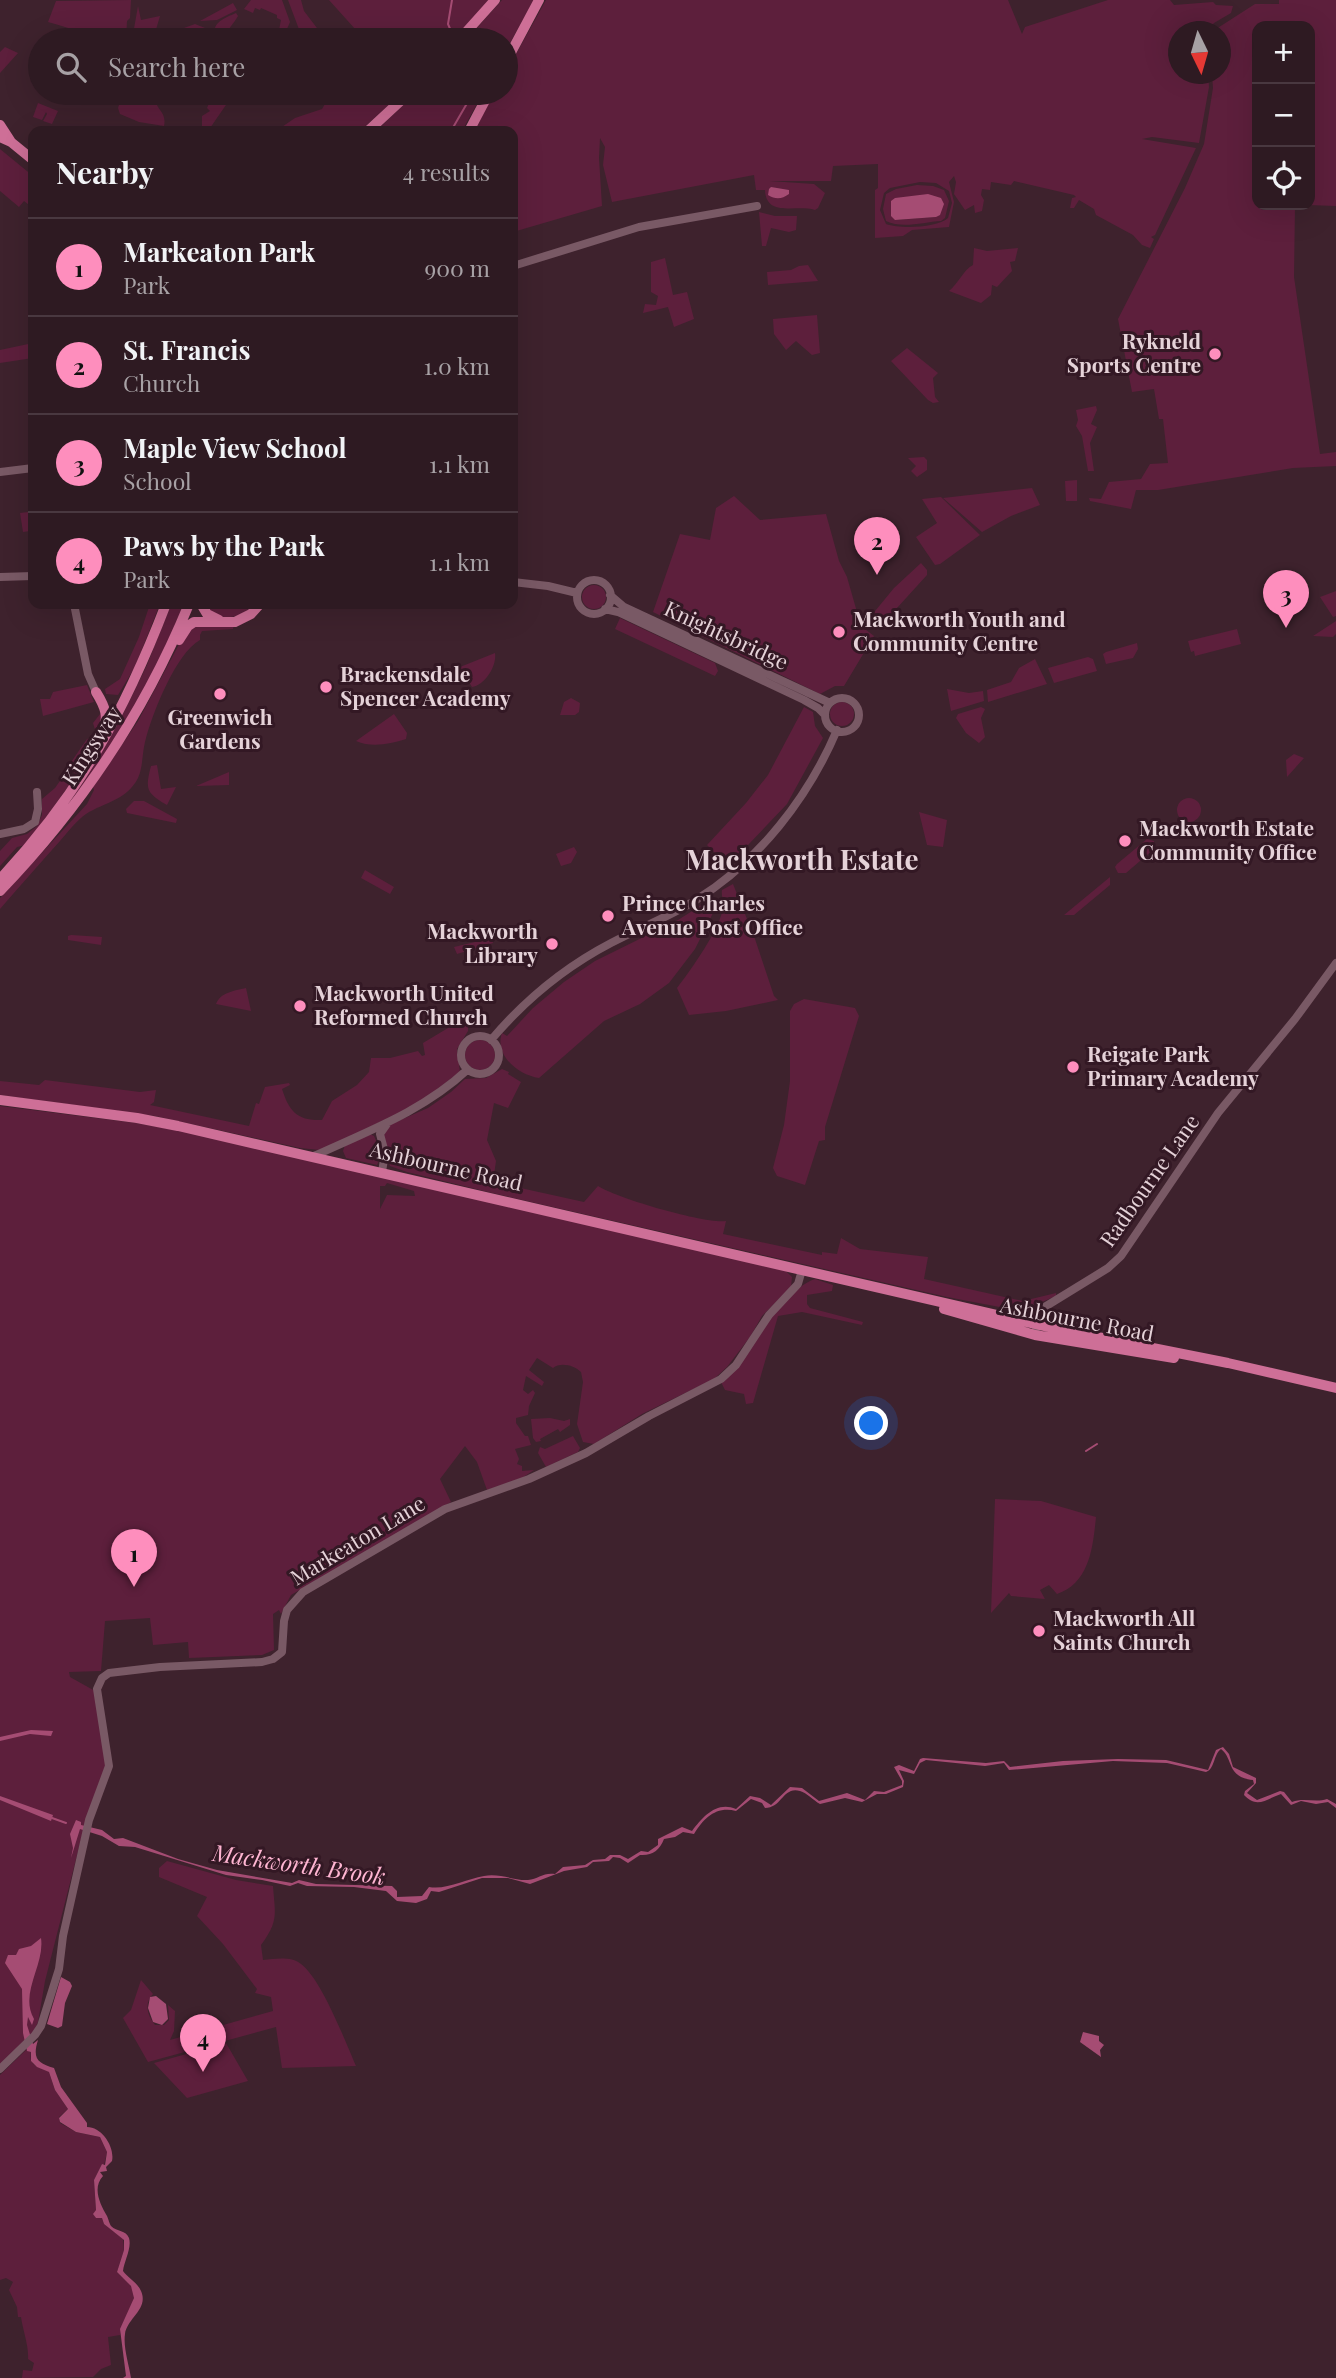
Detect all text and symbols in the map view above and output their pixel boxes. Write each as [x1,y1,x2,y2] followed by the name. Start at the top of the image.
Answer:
[1168,21,1231,84] north arrow
[1252,21,1315,210] map controls
[1252,21,1315,84] button: +
[28,28,518,105] search box
[52,48,90,86] icon: search
[108,49,245,84] text: Search here
[1252,84,1315,147] button: −
[1252,147,1315,210] button: locate
[56,152,154,192] text: Nearby
[403,156,490,187] text: 4 results
[123,234,315,269] text: Markeaton Park
[75,252,83,283] text: 1
[425,252,490,283] text: 900 m
[123,269,170,300] text: Park
[1067,326,1201,378] place label: Rykneld Sports Centre
[123,332,250,367] text: St. Francis
[1207,346,1223,362] marker: Rykneld Sports Centre
[73,350,85,381] text: 2
[424,350,490,381] text: 1.0 km
[123,367,200,398] text: Church
[123,430,347,465] text: Maple View School
[73,448,85,479] text: 3
[429,448,490,479] text: 1.1 km
[123,465,192,496] text: School
[854,517,900,575] pin: 2
[123,528,325,563] text: Paws by the Park
[73,546,85,577] text: 4
[429,546,490,577] text: 1.1 km
[123,563,170,594] text: Park
[1263,570,1309,628] pin: 3
[660,593,793,675] street label: Knightsbridge
[853,604,1066,656] place label: Mackworth Youth and Community Centre
[831,624,847,640] marker: Mackworth Youth and Community Centre
[340,659,511,711] place label: Brackensdale Spencer Academy
[318,679,334,695] marker: Brackensdale Spencer Academy
[212,686,228,702] marker: Greenwich Gardens
[54,699,127,790] street label: Kingsway
[168,702,273,754] place label: Greenwich Gardens
[1139,813,1317,865] place label: Mackworth Estate Community Office
[1117,833,1133,849] marker: Mackworth Estate Community Office
[685,840,919,877] district label: Mackworth Estate
[621,888,803,940] place label: Prince Charles Avenue Post Office
[600,908,616,924] marker: Prince Charles Avenue Post Office
[427,916,538,968] place label: Mackworth Library
[544,936,560,952] marker: Mackworth Library
[314,978,494,1030] place label: Mackworth United Reformed Church
[292,998,308,1014] marker: Mackworth United Reformed Church
[1087,1039,1259,1091] place label: Reigate Park Primary Academy
[1065,1059,1081,1075] marker: Reigate Park Primary Academy
[1092,1108,1204,1252] street label: Radbourne Lane
[366,1134,526,1196] street label: Ashbourne Road
[997,1289,1157,1347] street label: Ashbourne Road
[854,1406,888,1440] your location
[284,1488,429,1591] street label: Markeaton Lane
[111,1529,157,1587] pin: 1
[1053,1603,1196,1655] place label: Mackworth All Saints Church
[1031,1623,1047,1639] marker: Mackworth All Saints Church
[210,1836,388,1891] water label: Mackworth Brook
[180,2014,226,2072] pin: 4

